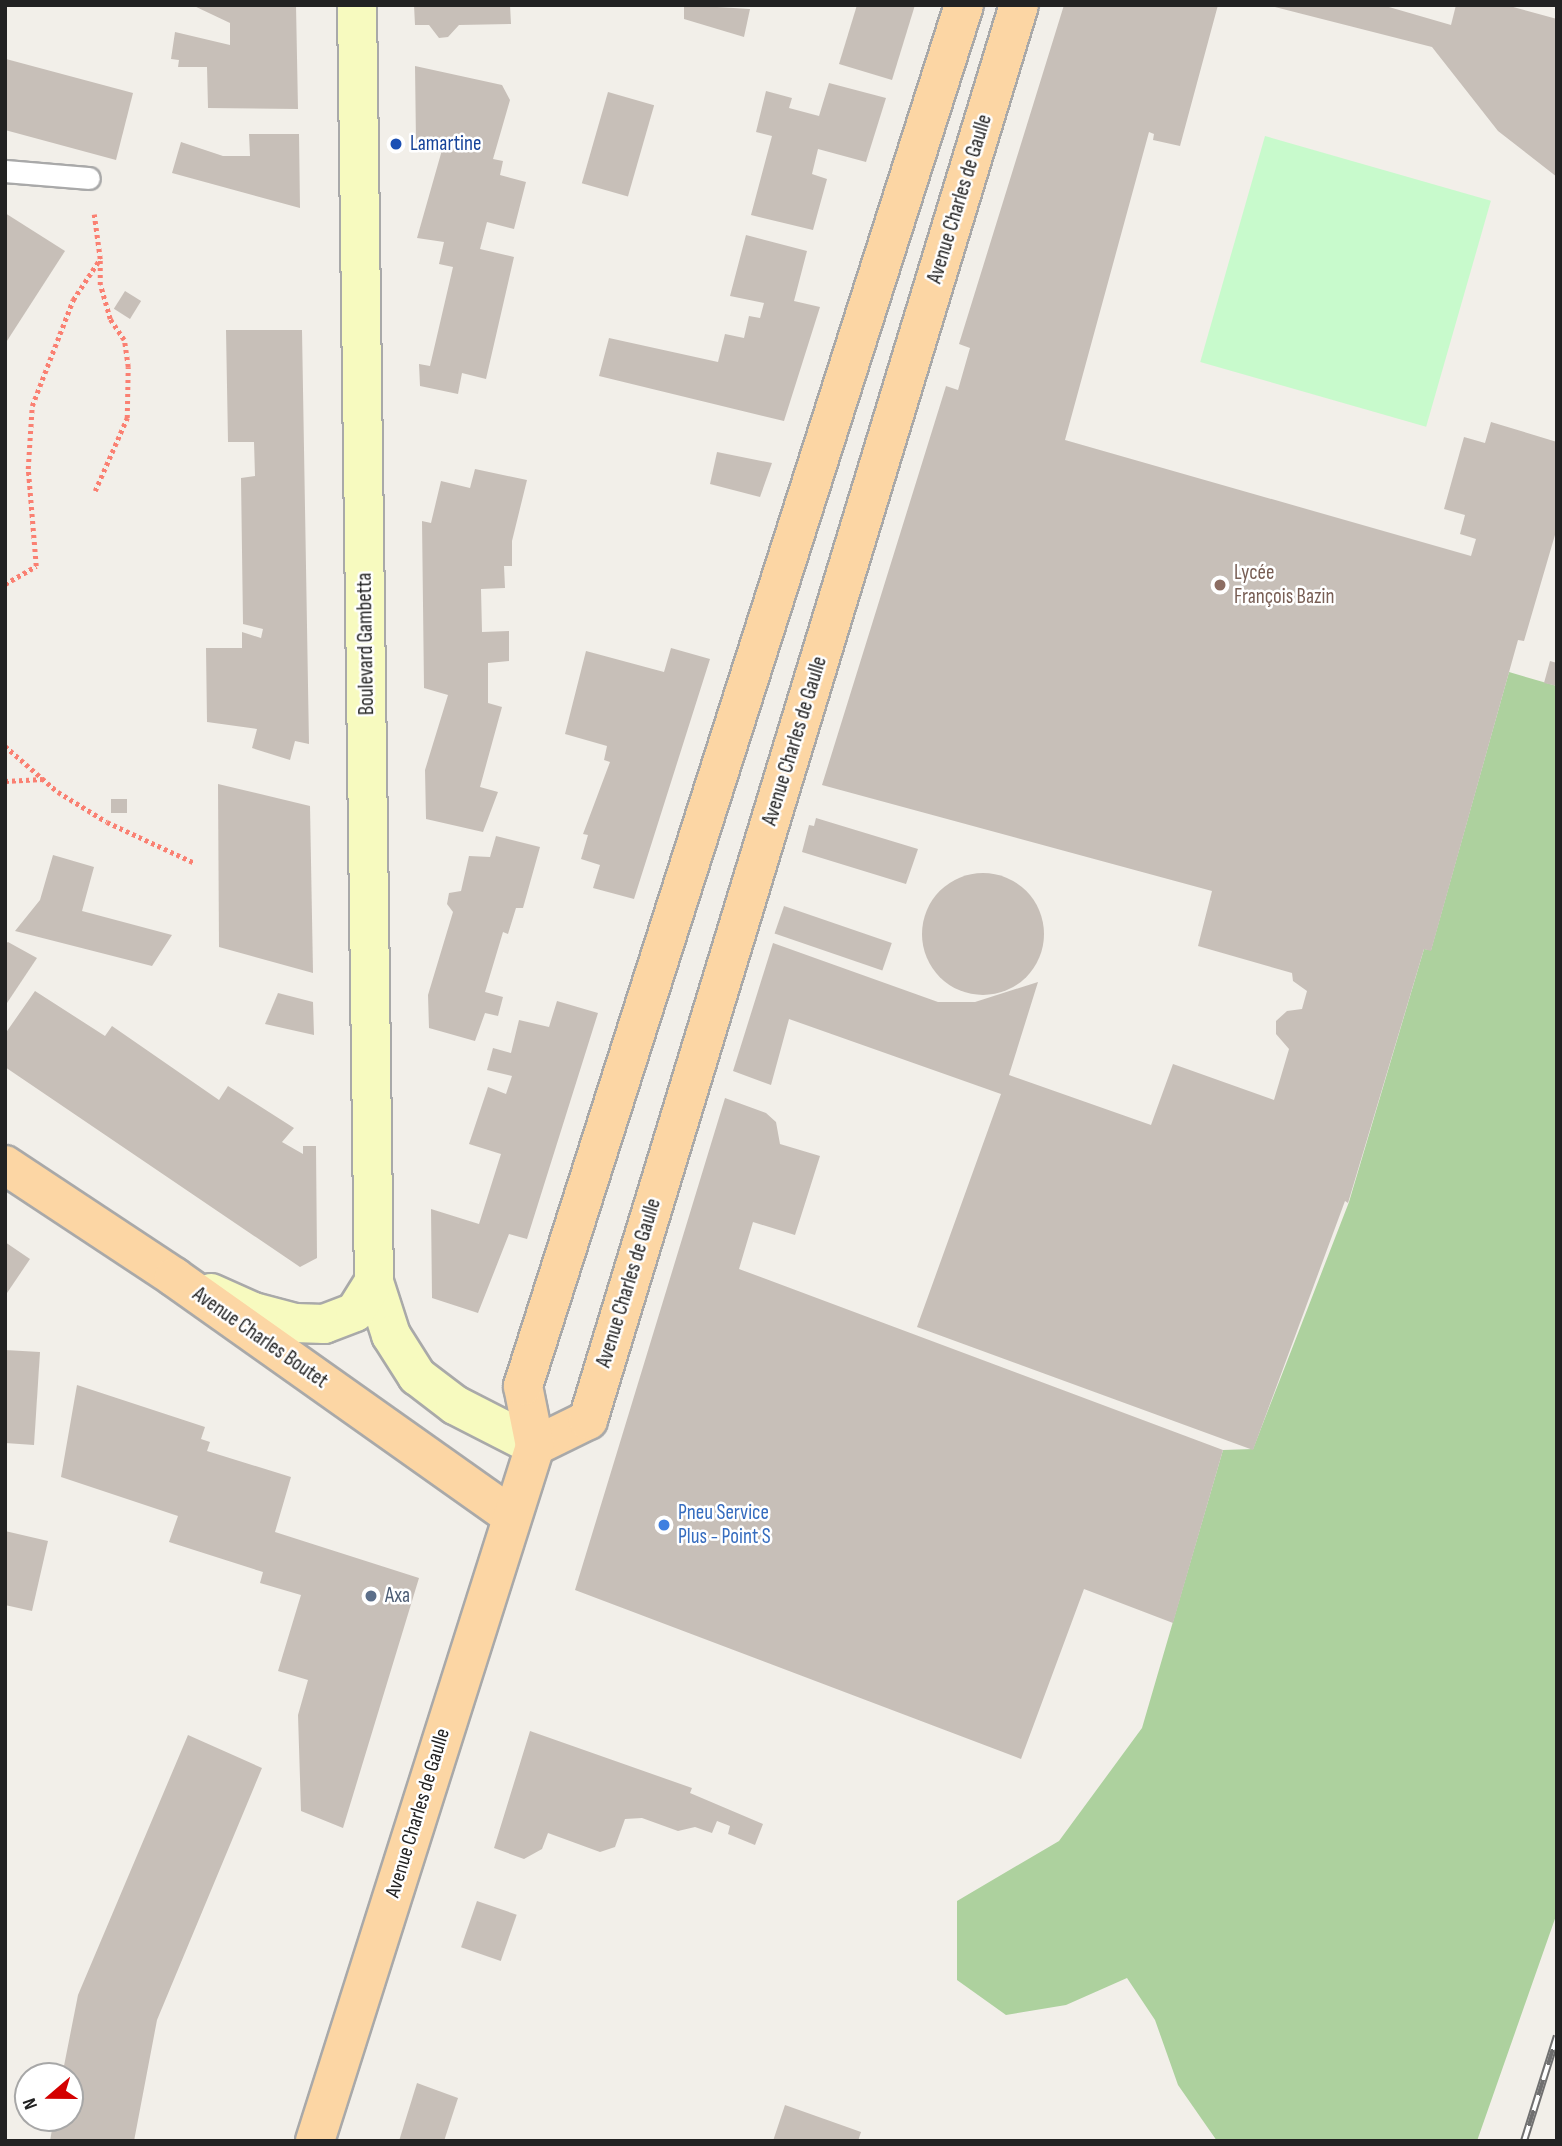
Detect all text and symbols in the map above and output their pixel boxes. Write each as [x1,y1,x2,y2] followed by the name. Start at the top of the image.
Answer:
[922,112,998,286] street label: Avenue Charles de Gaulle
[410,131,481,157] place label: Lamartine
[388,136,404,152] marker: Lamartine
[1234,560,1334,610] place label: Lycée François Bazin
[352,573,380,715] street label: Boulevard Gambetta
[1212,577,1228,593] marker: Lycée François Bazin
[757,654,833,828] street label: Avenue Charles de Gaulle
[591,1196,667,1370] street label: Avenue Charles de Gaulle
[188,1282,332,1394] street label: Avenue Charles Boutet
[678,1500,771,1550] place label: Pneu Service Plus - Point S
[656,1517,672,1533] marker: Pneu Service Plus - Point S
[385,1583,410,1609] place label: Axa
[363,1588,379,1604] marker: Axa
[380,1726,456,1900] street label: Avenue Charles de Gaulle
[14,2062,84,2132] north arrow
[18,2095,43,2112] text: N

